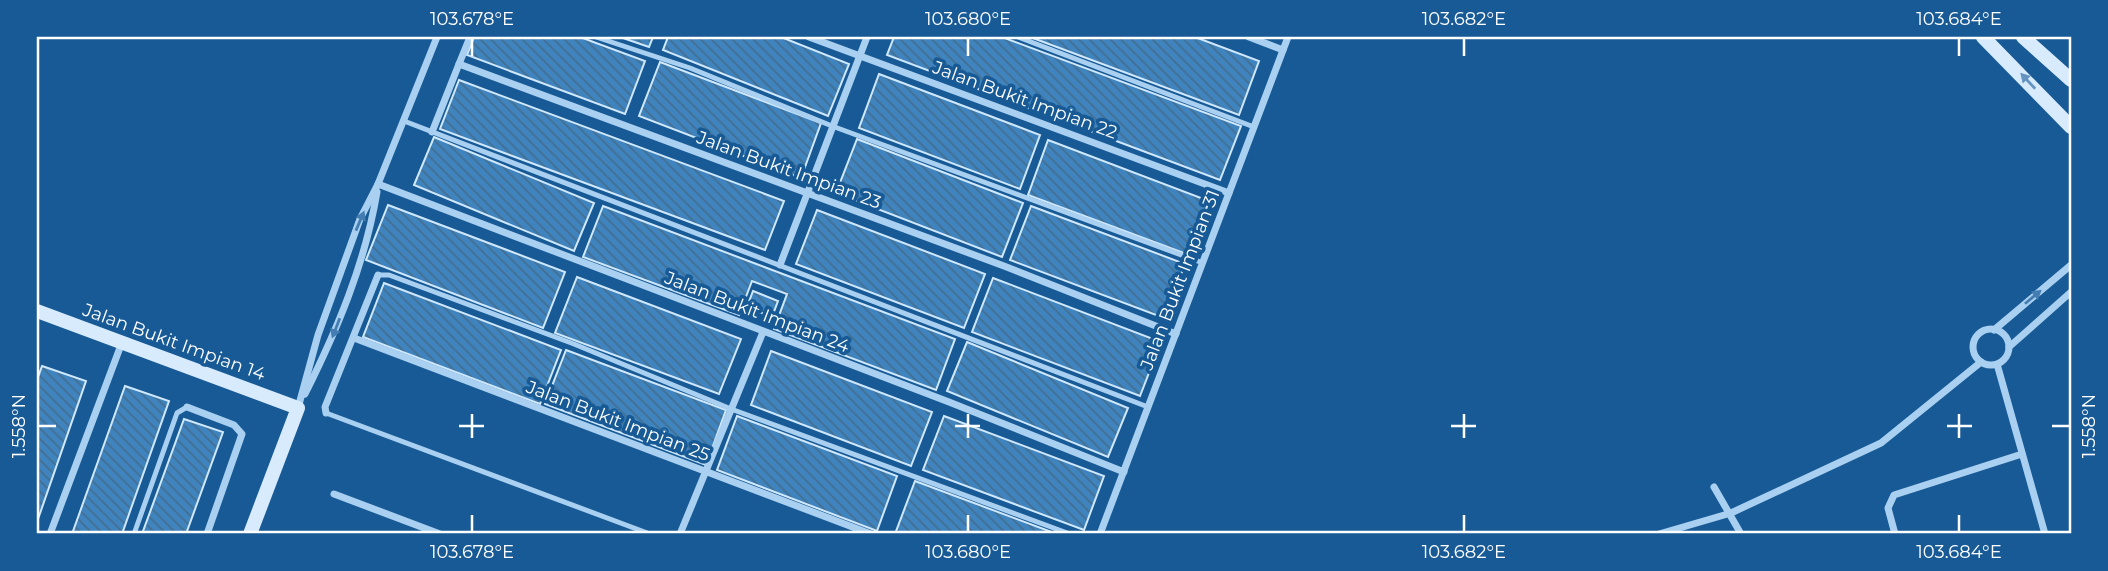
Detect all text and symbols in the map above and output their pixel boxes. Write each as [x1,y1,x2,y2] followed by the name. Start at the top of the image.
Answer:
[430,8,514,30] text: 103.678°E
[925,8,1011,30] text: 103.680°E
[1422,8,1506,30] text: 103.682°E
[1916,8,2002,30] text: 103.684°E
[929,56,1120,144] street label: Jalan Bukit Impian 22
[2021,73,2037,90] one-way arrow
[693,126,884,214] street label: Jalan Bukit Impian 23
[1135,187,1224,374] street label: Jalan Bukit Impian 31
[354,211,366,231] one-way arrow
[661,266,852,357] street label: Jalan Bukit Impian 24
[2023,290,2041,305] one-way arrow
[79,298,268,385] street label: Jalan Bukit Impian 14
[331,317,342,338] one-way arrow
[522,375,713,466] street label: Jalan Bukit Impian 25
[8,394,30,458] text: 1.558°N
[2078,394,2100,458] text: 1.558°N
[430,541,514,563] text: 103.678°E
[925,541,1011,563] text: 103.680°E
[1422,541,1506,563] text: 103.682°E
[1916,541,2002,563] text: 103.684°E

